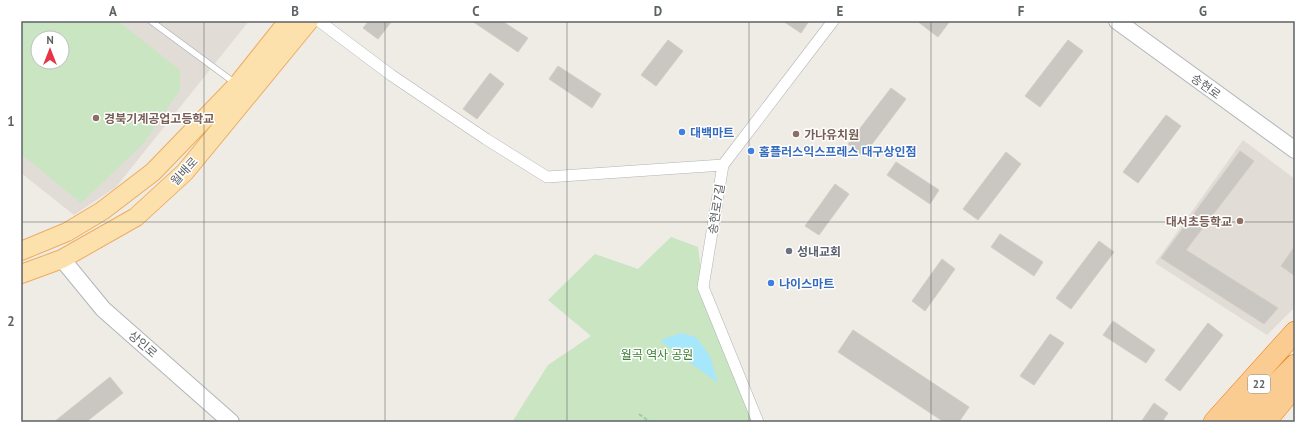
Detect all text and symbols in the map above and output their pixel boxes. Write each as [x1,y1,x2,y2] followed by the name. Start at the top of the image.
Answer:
[109,3,117,20] text: A
[291,3,299,20] text: B
[472,3,480,20] text: C
[654,3,662,20] text: D
[837,3,844,20] text: E
[1018,3,1025,20] text: F
[1199,3,1207,20] text: G
[30,30,70,70] north arrow
[46,33,54,47] text: N
[1188,70,1224,102] street label: 송현로
[104,111,214,126] place label: 경북기계공업고등학교
[7,113,15,130] text: 1
[91,113,101,123] marker: 경북기계공업고등학교
[690,125,734,140] place label: 대백마트
[677,127,687,137] marker: 대백마트
[804,127,859,142] place label: 가나유치원
[791,129,801,139] marker: 가나유치원
[759,144,917,159] place label: 홈플러스익스프레스 대구상인점
[746,146,756,156] marker: 홈플러스익스프레스 대구상인점
[167,154,201,188] street label: 월배로
[705,183,727,235] street label: 송현로7길
[1166,214,1232,229] place label: 대서초등학교
[1235,216,1245,226] marker: 대서초등학교
[797,244,841,259] place label: 성내교회
[784,246,794,256] marker: 성내교회
[779,276,834,291] place label: 나이스마트
[766,278,776,288] marker: 나이스마트
[7,313,15,330] text: 2
[126,327,160,361] street label: 상인로
[621,347,693,362] park label: 월곡 역사 공원
[1248,375,1270,393] road number: 22

